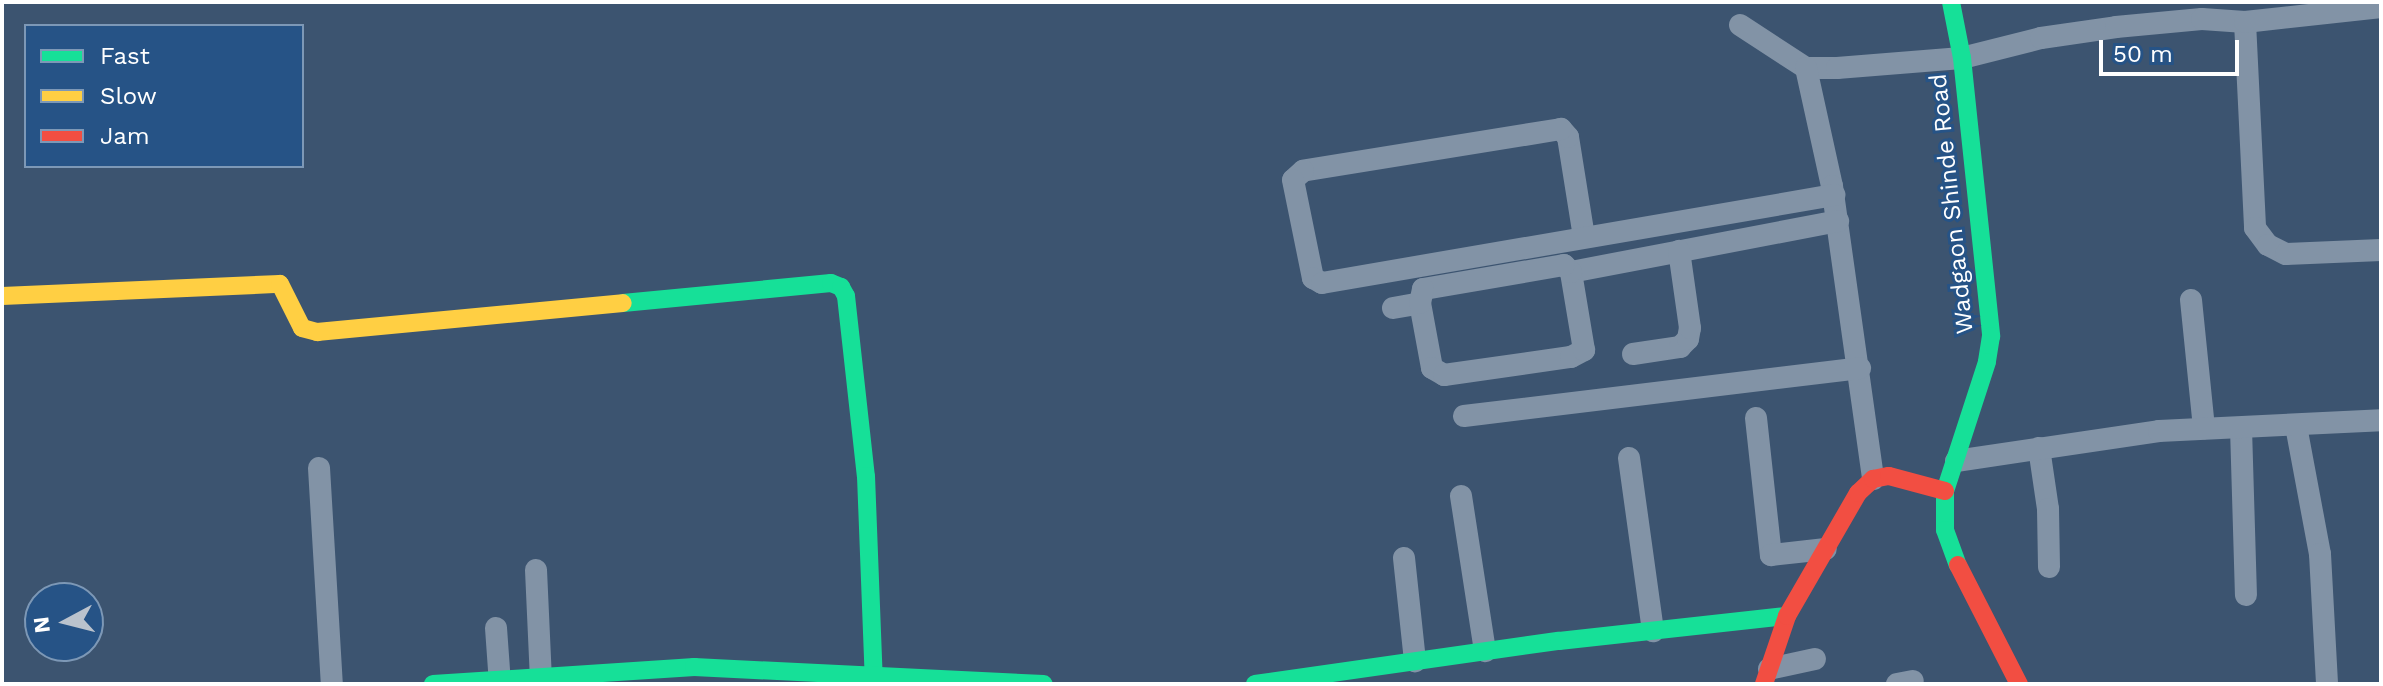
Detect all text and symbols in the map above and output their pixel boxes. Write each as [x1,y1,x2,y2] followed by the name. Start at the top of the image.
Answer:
[24,24,304,168] legend
[2103,24,2243,74] scale bar
[2113,40,2173,68] text: 50 m
[100,42,150,70] text: Fast
[1924,72,1980,336] street label: Wadgaon Shinde Road
[100,82,157,110] text: Slow
[100,122,150,150] text: Jam
[24,582,104,662] north arrow
[28,615,55,634] text: N

